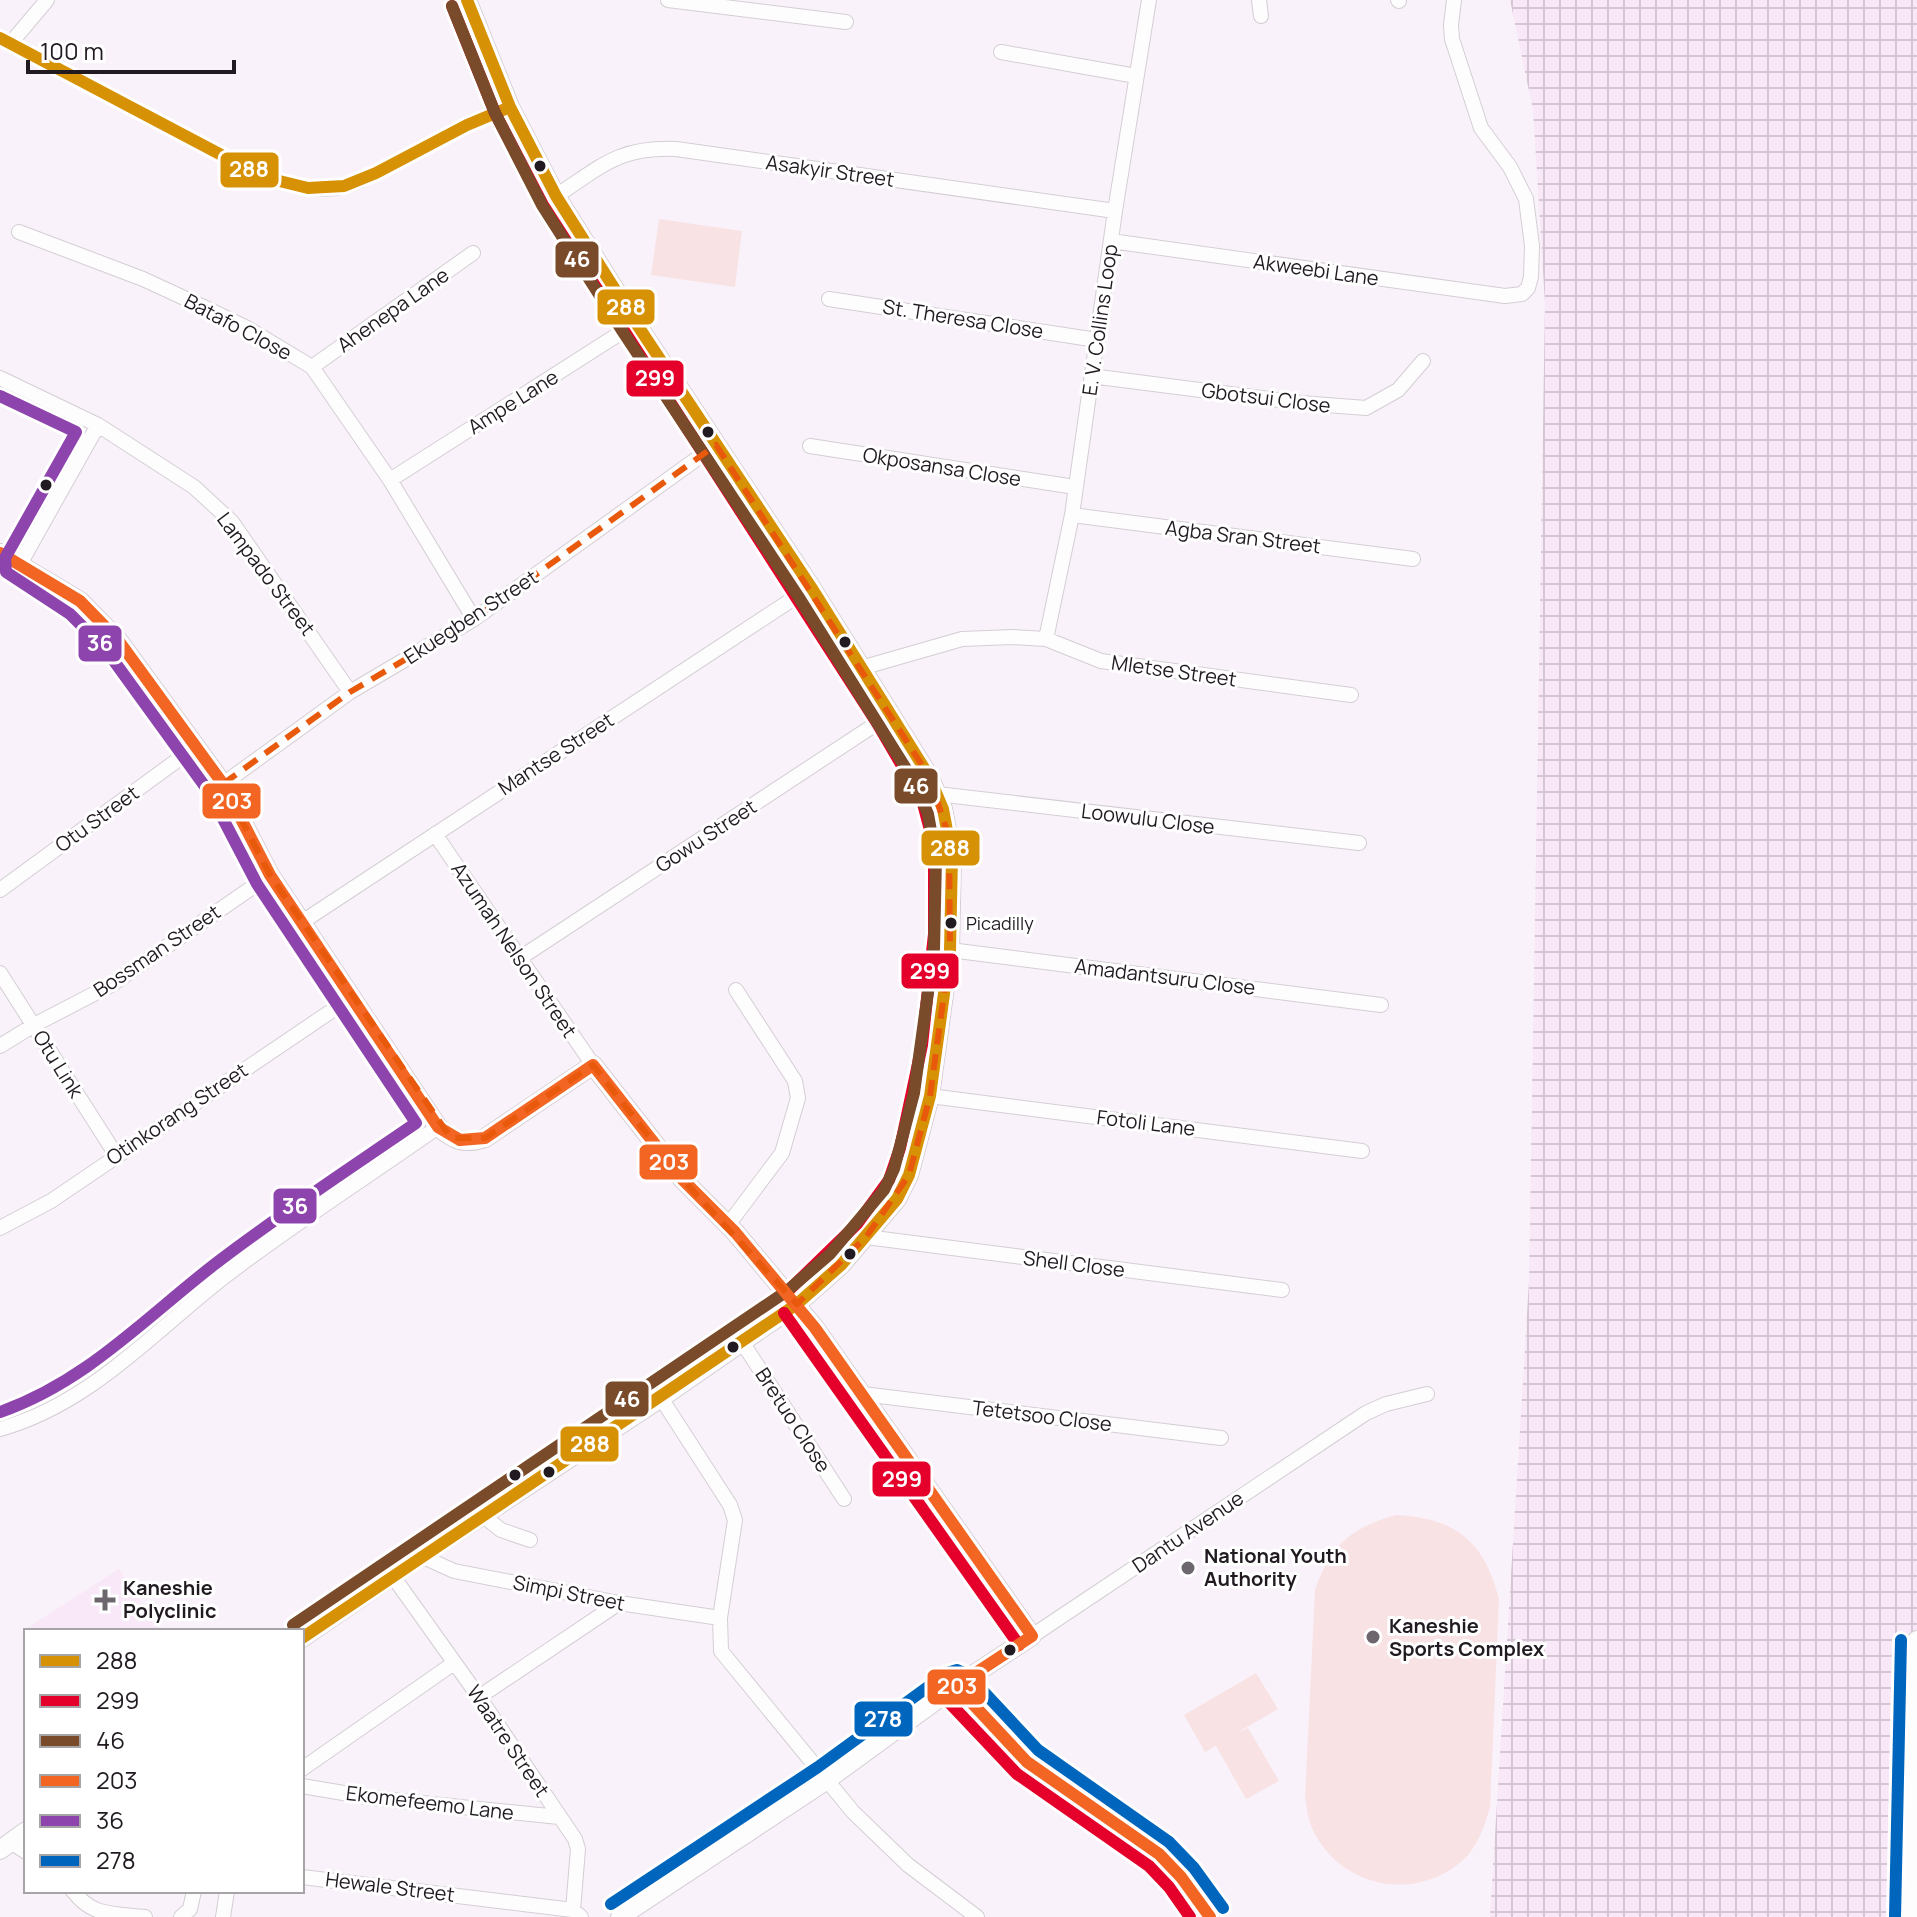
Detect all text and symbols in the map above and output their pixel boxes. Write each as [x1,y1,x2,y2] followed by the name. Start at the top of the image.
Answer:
[28,24,234,74] scale bar
[40,34,104,67] text: 100 m
[764,148,896,193] street label: Asakyir Street
[219,151,280,189] line badge: 288
[229,154,269,184] text: 288
[532,158,548,174] unlabelled marker
[554,240,600,279] line badge: 46
[1076,242,1124,397] street label: E. V. Collins Loop
[563,244,591,274] text: 46
[1252,247,1380,292] street label: Akweebi Lane
[331,261,454,358] street label: Ahenepa Lane
[180,287,297,366] street label: Batafo Close
[596,288,656,326] line badge: 288
[606,292,646,322] text: 288
[881,292,1045,345] street label: St. Theresa Close
[625,359,685,398] line badge: 299
[462,363,563,440] street label: Ampe Lane
[635,363,675,393] text: 299
[1200,376,1332,419] street label: Gbotsui Close
[700,424,716,440] unlabelled marker
[861,441,1023,492] street label: Okposansa Close
[38,477,54,493] unlabelled marker
[211,507,322,641] street label: Lampado Street
[1164,514,1322,559] street label: Agba Sran Street
[399,563,543,670] street label: Ekuegben Street
[77,624,123,663] line badge: 36
[87,628,113,658] text: 36
[837,634,853,650] unlabelled marker
[1110,648,1238,693] street label: Mletse Street
[493,706,619,801] street label: Mantse Street
[893,767,939,805] line badge: 46
[902,771,930,801] text: 46
[49,779,144,858] street label: Otu Street
[201,782,262,820] line badge: 203
[212,786,252,816] text: 203
[650,793,762,878] street label: Gowu Street
[1080,797,1216,840] street label: Loowulu Close
[920,829,981,867] line badge: 288
[930,833,970,863] text: 288
[446,857,583,1043] street label: Azumah Nelson Street
[88,898,225,1003] street label: Bossman Street
[966,911,1034,935] place label: Picadilly
[943,915,959,931] marker: Picadilly
[900,952,960,990] line badge: 299
[1073,952,1257,1001] street label: Amadantsuru Close
[910,956,950,986] text: 299
[27,1025,90,1104] street label: Otu Link
[101,1056,253,1171] street label: Otinkorang Street
[1095,1103,1197,1142] street label: Fotoli Lane
[638,1143,699,1181] line badge: 203
[649,1147,689,1177] text: 203
[272,1187,318,1225] line badge: 36
[282,1191,308,1221] text: 36
[1022,1244,1126,1283] street label: Shell Close
[842,1246,858,1262] unlabelled marker
[725,1339,741,1355] unlabelled marker
[750,1362,837,1477] street label: Bretuo Close
[604,1380,650,1418] line badge: 46
[613,1384,641,1414] text: 46
[971,1394,1113,1437] street label: Tetetsoo Close
[559,1425,620,1463] line badge: 288
[570,1429,610,1459] text: 288
[871,1460,932,1498] line badge: 299
[541,1464,557,1480] unlabelled marker
[882,1464,922,1494] text: 299
[507,1467,523,1483] unlabelled marker
[1127,1484,1249,1579] street label: Dantu Avenue
[1204,1542,1347,1592] place label: National Youth Authority
[1179,1559,1197,1577] marker: National Youth Authority
[511,1568,627,1617] street label: Simpi Street
[123,1574,216,1624] place label: Kaneshie Polyclinic
[94,1589,116,1611] marker: Kaneshie Polyclinic
[1389,1612,1544,1662] place label: Kaneshie Sports Complex
[1364,1628,1382,1646] marker: Kaneshie Sports Complex
[24,1629,304,1893] legend
[1002,1642,1018,1658] unlabelled marker
[96,1643,138,1676] text: 288
[926,1668,987,1706] line badge: 203
[937,1671,977,1701] text: 203
[461,1679,556,1802] street label: Waatre Street
[96,1683,139,1716] text: 299
[853,1700,914,1738] line badge: 278
[864,1704,902,1734] text: 278
[96,1723,125,1756] text: 46
[96,1763,138,1796] text: 203
[345,1779,516,1826] street label: Ekomefeemo Lane
[96,1803,124,1836] text: 36
[96,1843,136,1876] text: 278
[324,1865,456,1908] street label: Hewale Street

